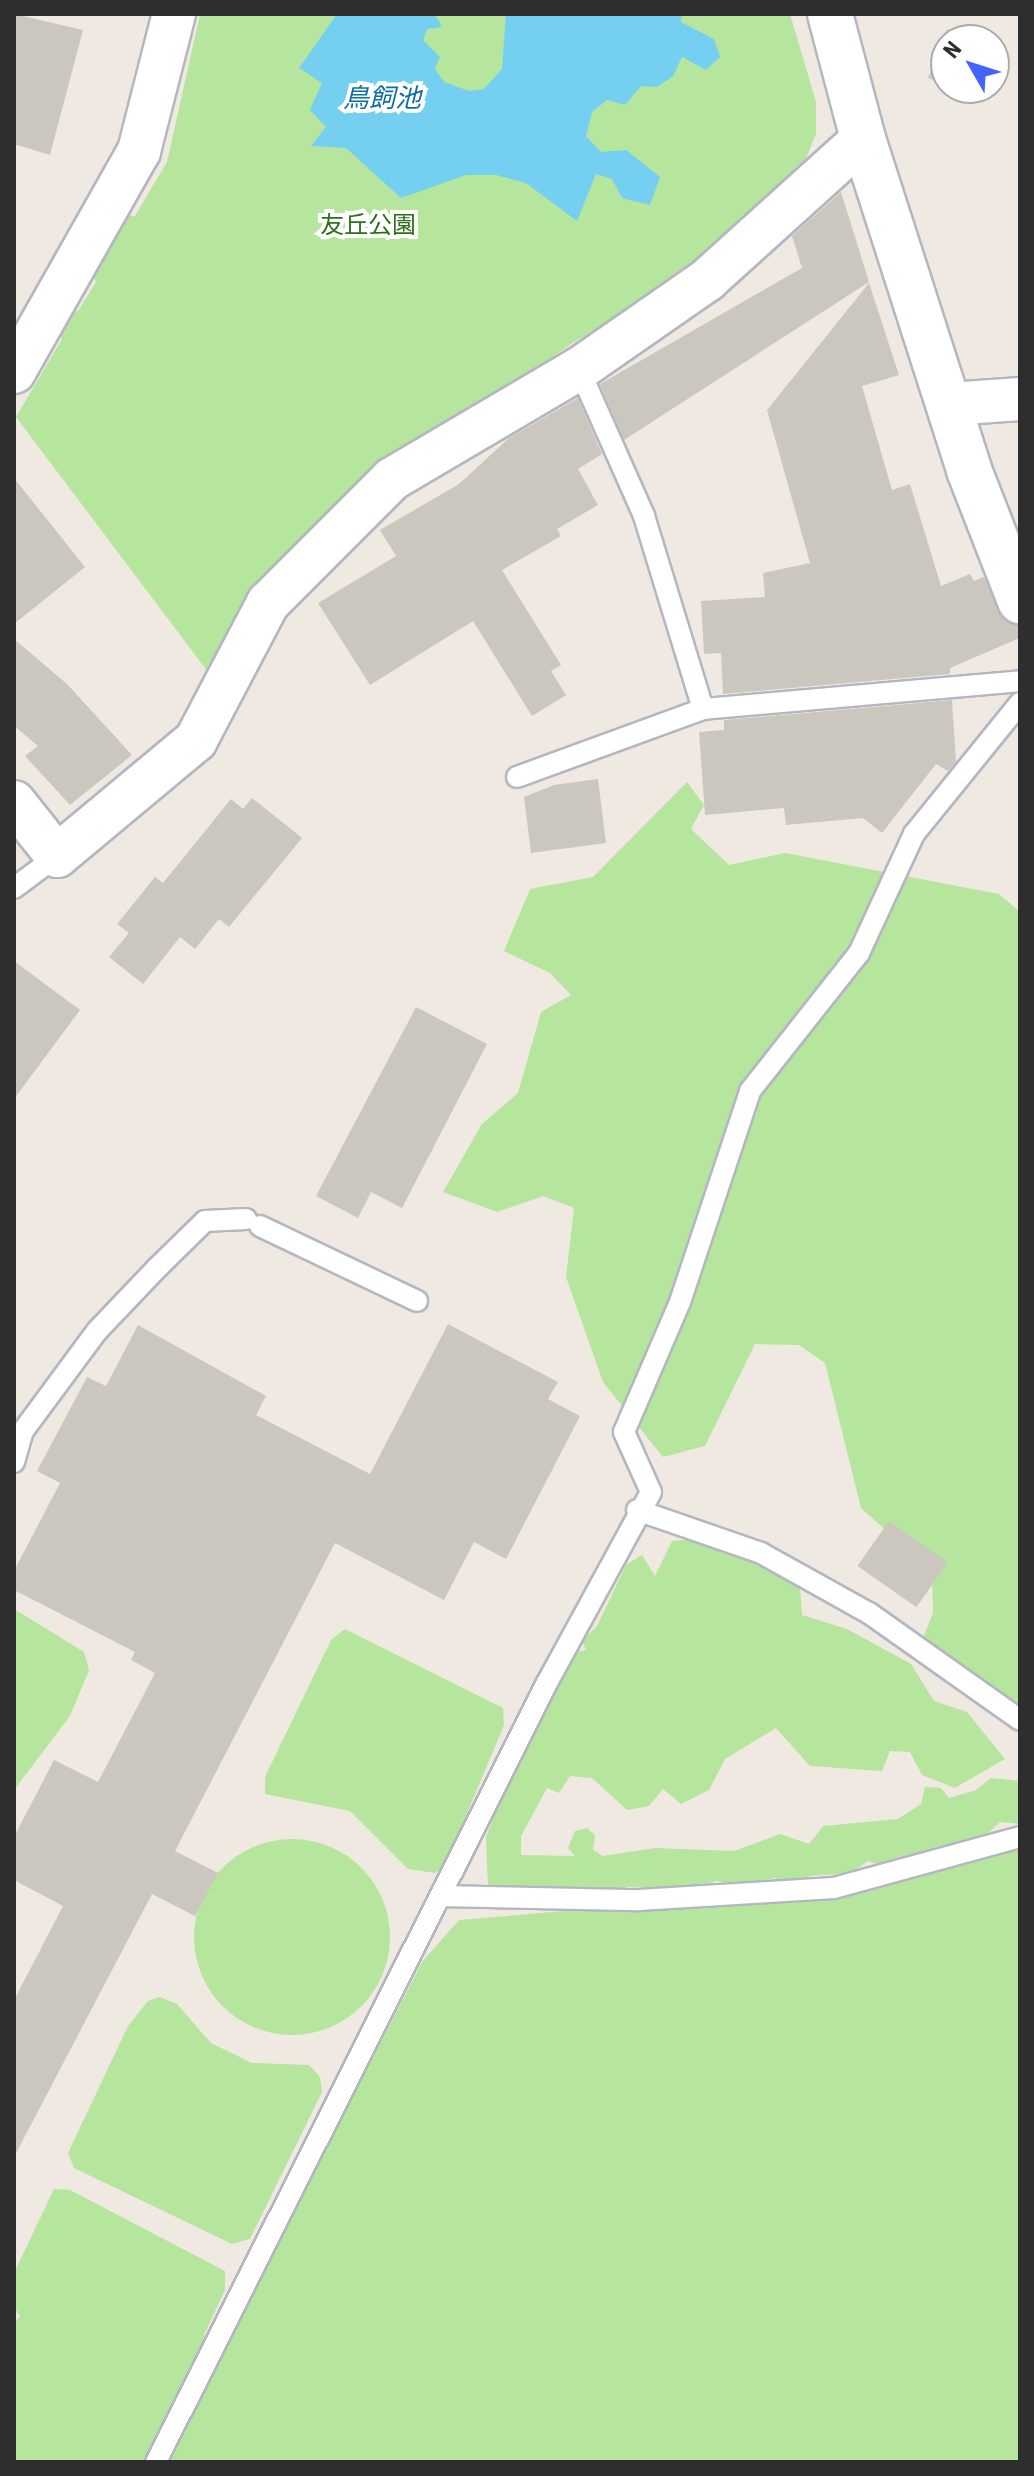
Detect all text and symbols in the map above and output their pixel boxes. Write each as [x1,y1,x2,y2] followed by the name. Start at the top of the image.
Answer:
[930,24,1010,104] north arrow
[939,37,966,63] text: N
[343,83,421,115] water label: 鳥飼池
[320,212,416,240] park label: 友丘公園

